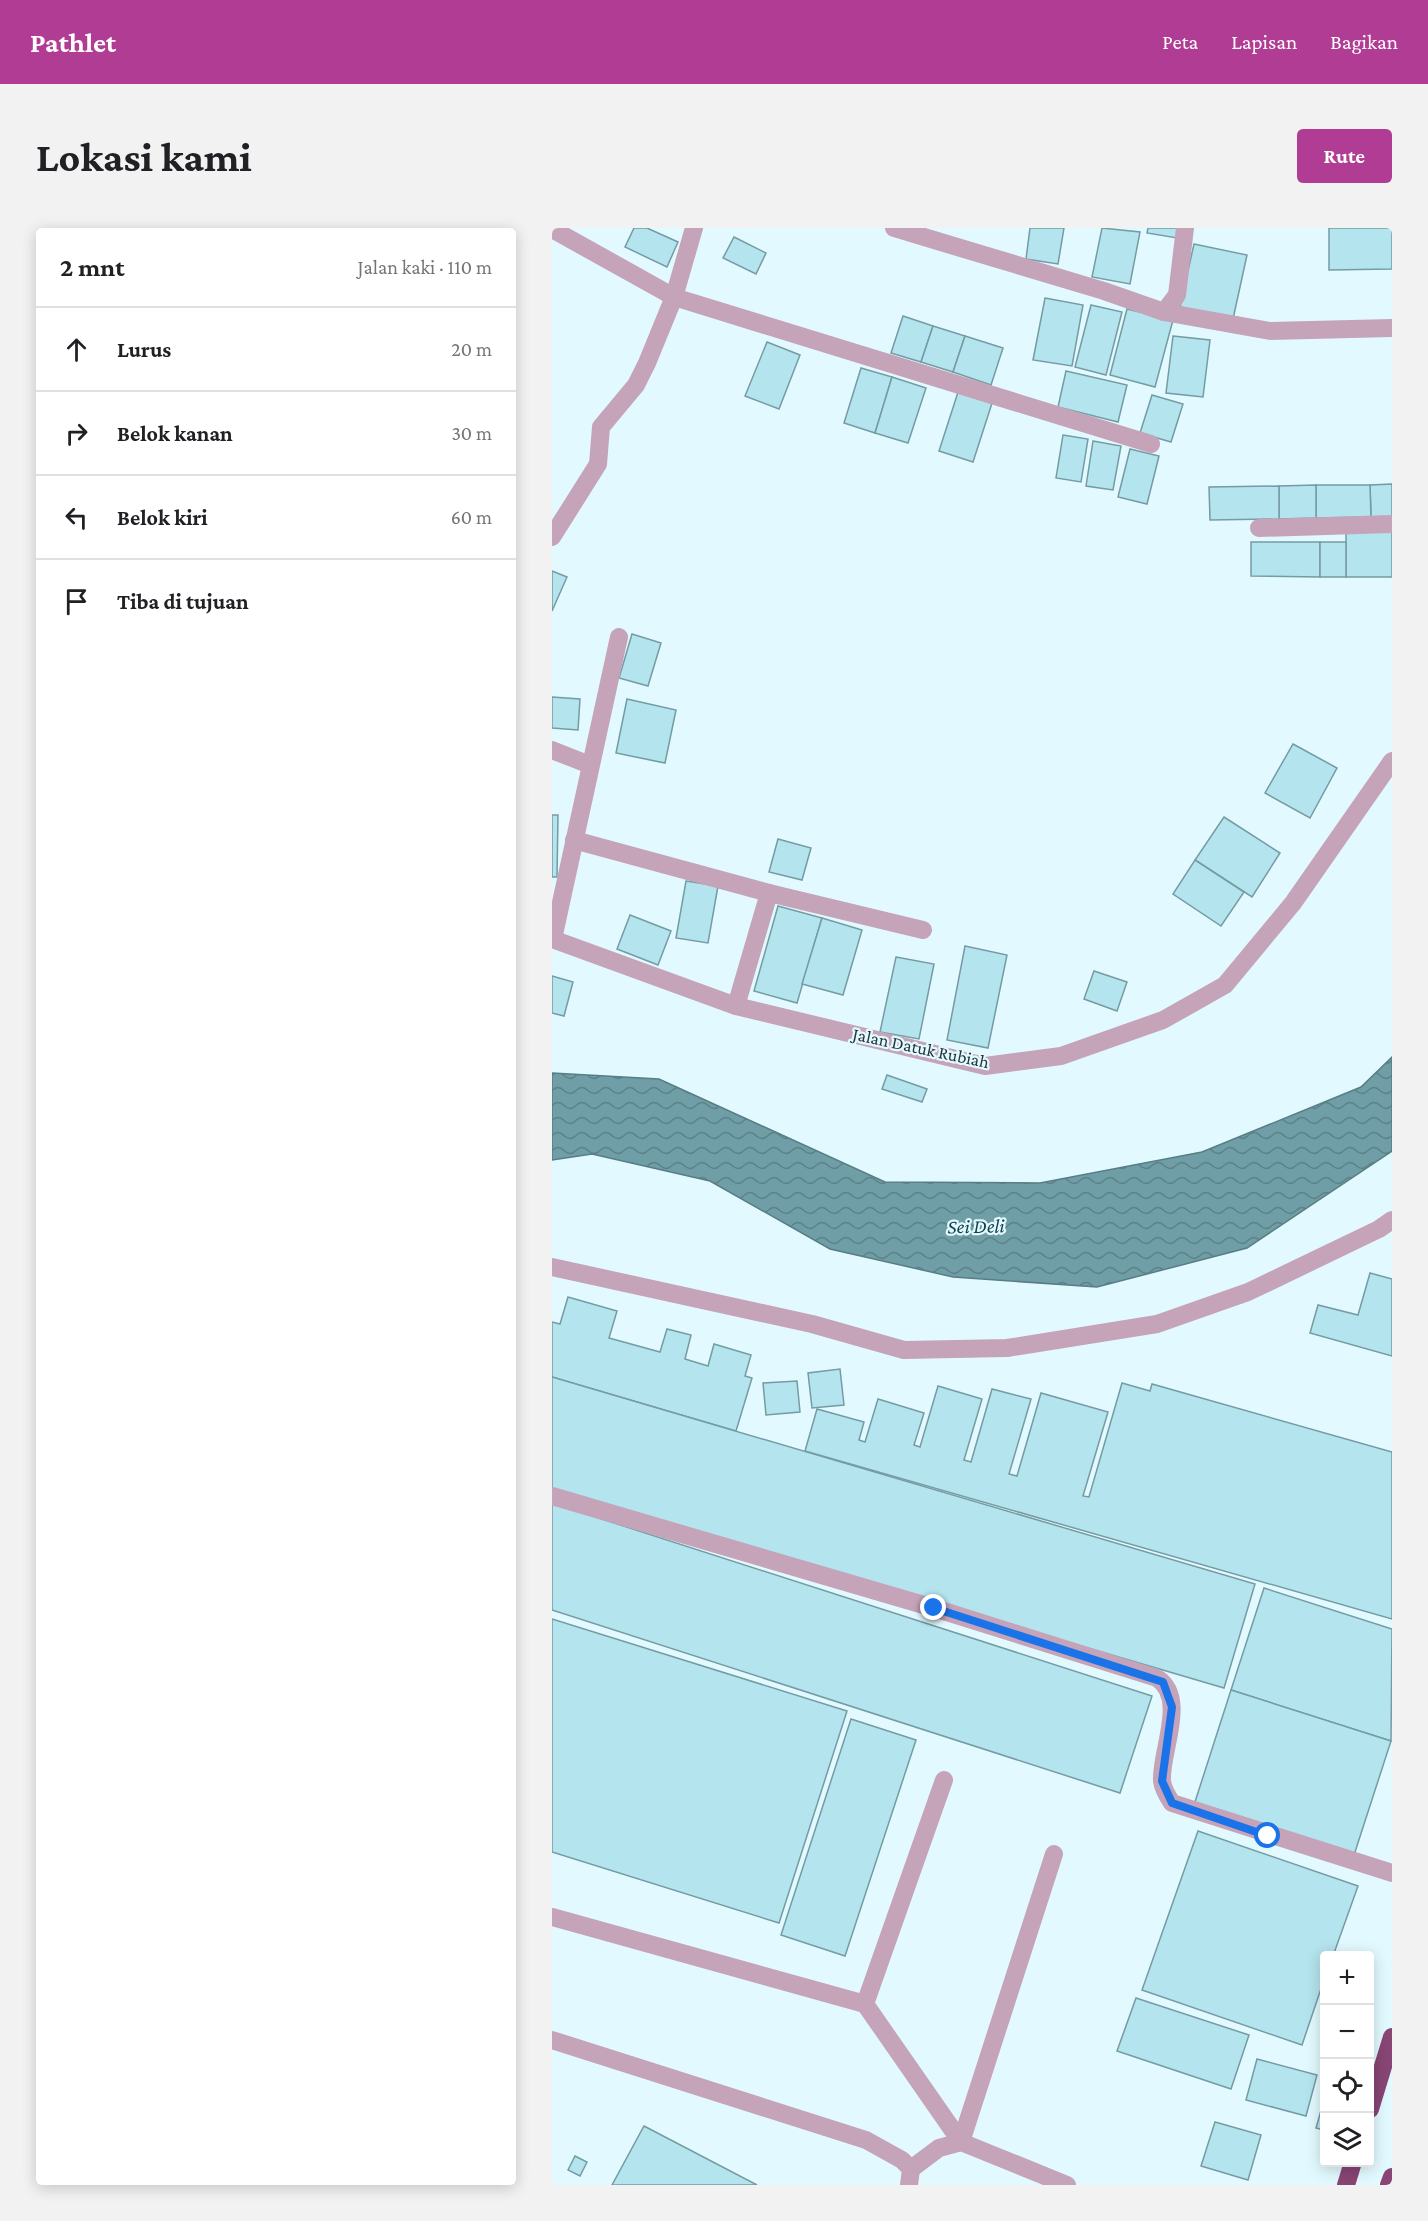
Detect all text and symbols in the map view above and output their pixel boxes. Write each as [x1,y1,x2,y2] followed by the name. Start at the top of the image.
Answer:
[30,27,116,58] text: Pathlet
[1162,30,1198,54] text: Peta
[1231,30,1297,54] text: Lapisan
[1330,30,1398,54] text: Bagikan
[1297,129,1392,183] button: Rute
[36,133,252,180] text: Lokasi kami
[60,253,125,282] text: 2 mnt
[358,256,492,278] text: Jalan kaki · 110 m
[60,333,93,366] icon: ahead
[117,337,171,362] text: Lurus
[451,338,492,360] text: 20 m
[60,417,93,450] icon: right
[117,421,233,446] text: Belok kanan
[451,422,492,444] text: 30 m
[60,501,93,534] icon: left
[117,505,208,530] text: Belok kiri
[451,506,492,528] text: 60 m
[60,585,93,618] icon: arrive
[117,589,249,614] text: Tiba di tujuan
[849,1023,991,1072] street label: Jalan Datuk Rubiah
[947,1214,1005,1237] water label: Sei Deli
[920,1594,946,1620] route end
[1254,1822,1280,1848] route start
[1320,1951,1374,2167] map controls
[1320,1951,1374,2005] button: +
[1320,2005,1374,2059] button: −
[1320,2059,1374,2113] button: locate
[1320,2113,1374,2167] button: layers

